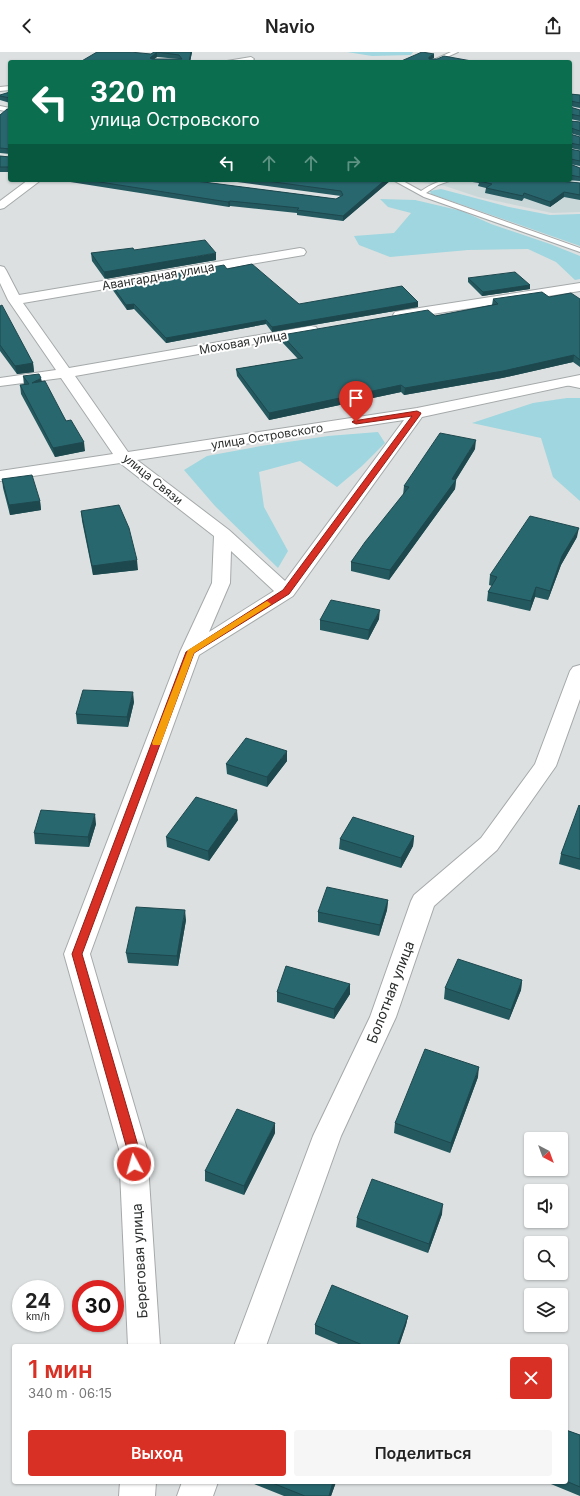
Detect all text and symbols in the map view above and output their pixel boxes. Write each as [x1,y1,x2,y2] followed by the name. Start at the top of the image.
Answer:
[16,15,38,37] icon: back
[542,15,564,37] icon: share
[265,16,315,37] text: Navio
[90,75,177,109] text: 320 m
[24,76,76,128] icon: left
[90,109,260,130] text: улица Островского
[216,152,238,174] icon: left
[258,152,280,174] icon: ahead
[300,152,322,174] icon: ahead
[342,152,364,174] icon: right
[101,259,215,293] street label: Авангардная улица
[198,327,288,357] street label: Моховая улица
[339,381,373,422] pin
[345,387,367,409] icon: arrive
[210,420,324,452] street label: улица Островского
[120,450,186,508] street label: улица Связи
[363,938,417,1046] street label: Болотная улица
[524,1132,568,1176] north arrow
[524,1132,568,1332] map controls
[113,1143,155,1185] position arrow
[524,1184,568,1228] button: sound
[127,1203,151,1319] street label: Береговая улица
[524,1236,568,1280] button: search
[72,1280,124,1332] speed limit sign: 30
[524,1288,568,1332] button: layers
[25,1289,51,1313] text: 24
[26,1310,50,1322] text: km/h
[28,1355,93,1384] text: 1 мин
[510,1357,552,1399] button: close
[28,1385,112,1401] text: 340 m · 06:15
[28,1430,286,1476] button: Выход
[294,1430,552,1476] button: Поделиться

